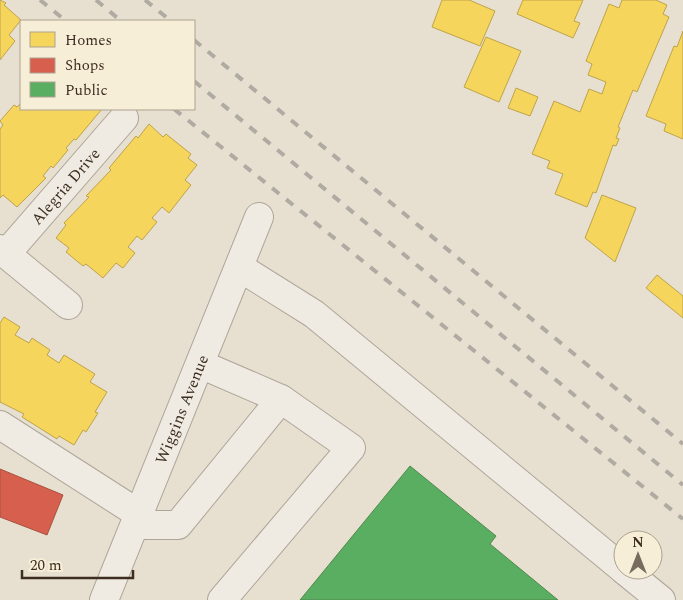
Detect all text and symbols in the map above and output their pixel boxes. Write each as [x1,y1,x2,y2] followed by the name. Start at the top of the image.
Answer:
[20,20,195,110] legend
[65,29,112,52] text: Homes
[65,54,105,77] text: Shops
[65,79,108,102] text: Public
[25,143,106,231] street label: Alegria Drive
[149,351,215,468] street label: Wiggins Avenue
[613,530,663,580] north arrow
[632,532,644,553] text: N
[22,548,134,580] scale bar
[30,554,62,577] text: 20 m

